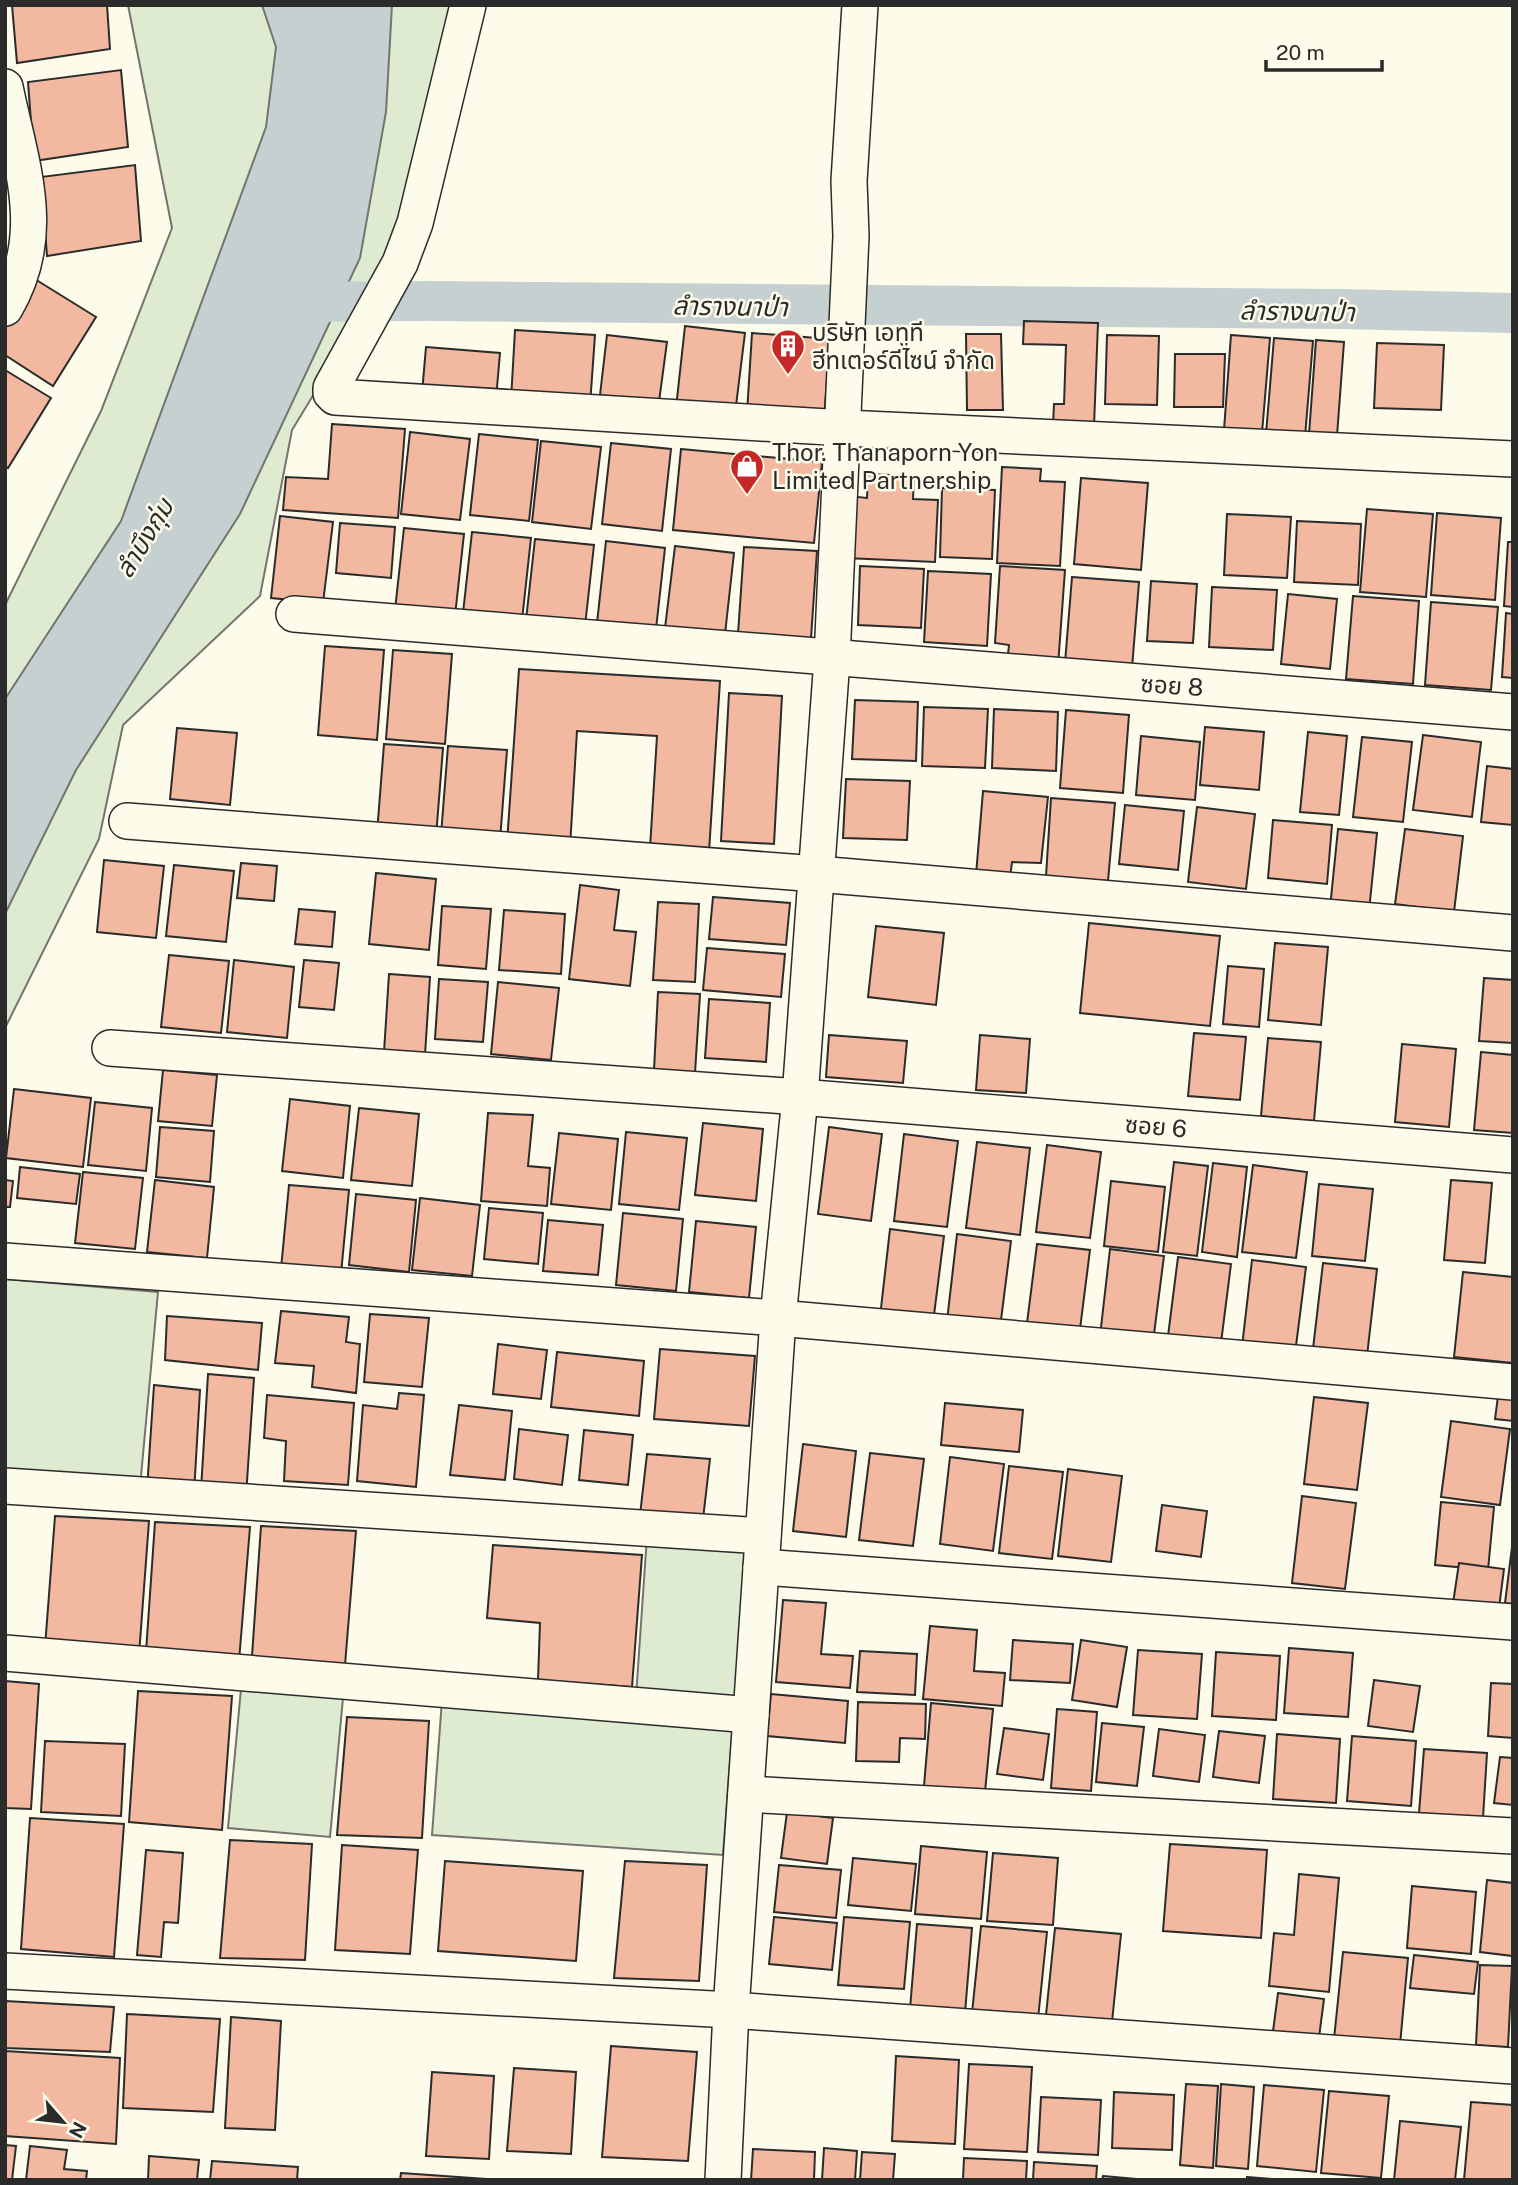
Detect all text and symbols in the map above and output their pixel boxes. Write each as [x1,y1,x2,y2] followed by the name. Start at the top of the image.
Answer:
[1266,28,1382,72] scale bar
[1276,40,1325,65] text: 20 m
[672,289,789,323] water label: ลำรางนาป่า
[1239,294,1356,328] water label: ลำรางนาป่า
[812,318,995,374] place label: บริษัท เอทูที ฮีทเตอร์ดีไซน์ จำกัด
[769,327,807,376] building icon: บริษัท เอทูที ฮีทเตอร์ดีไซน์ จำกัด
[772,438,998,494] place label: Thor. Thanaporn Yon Limited Partnership
[728,447,766,496] shop icon: Thor. Thanaporn Yon Limited Partnership
[108,491,181,584] water label: ลำบึงกุ่ม
[1140,669,1204,701] street label: ซอย 8
[1124,1109,1188,1143] street label: ซอย 6
[28,2087,98,2157] north arrow
[65,2118,91,2142] text: N

